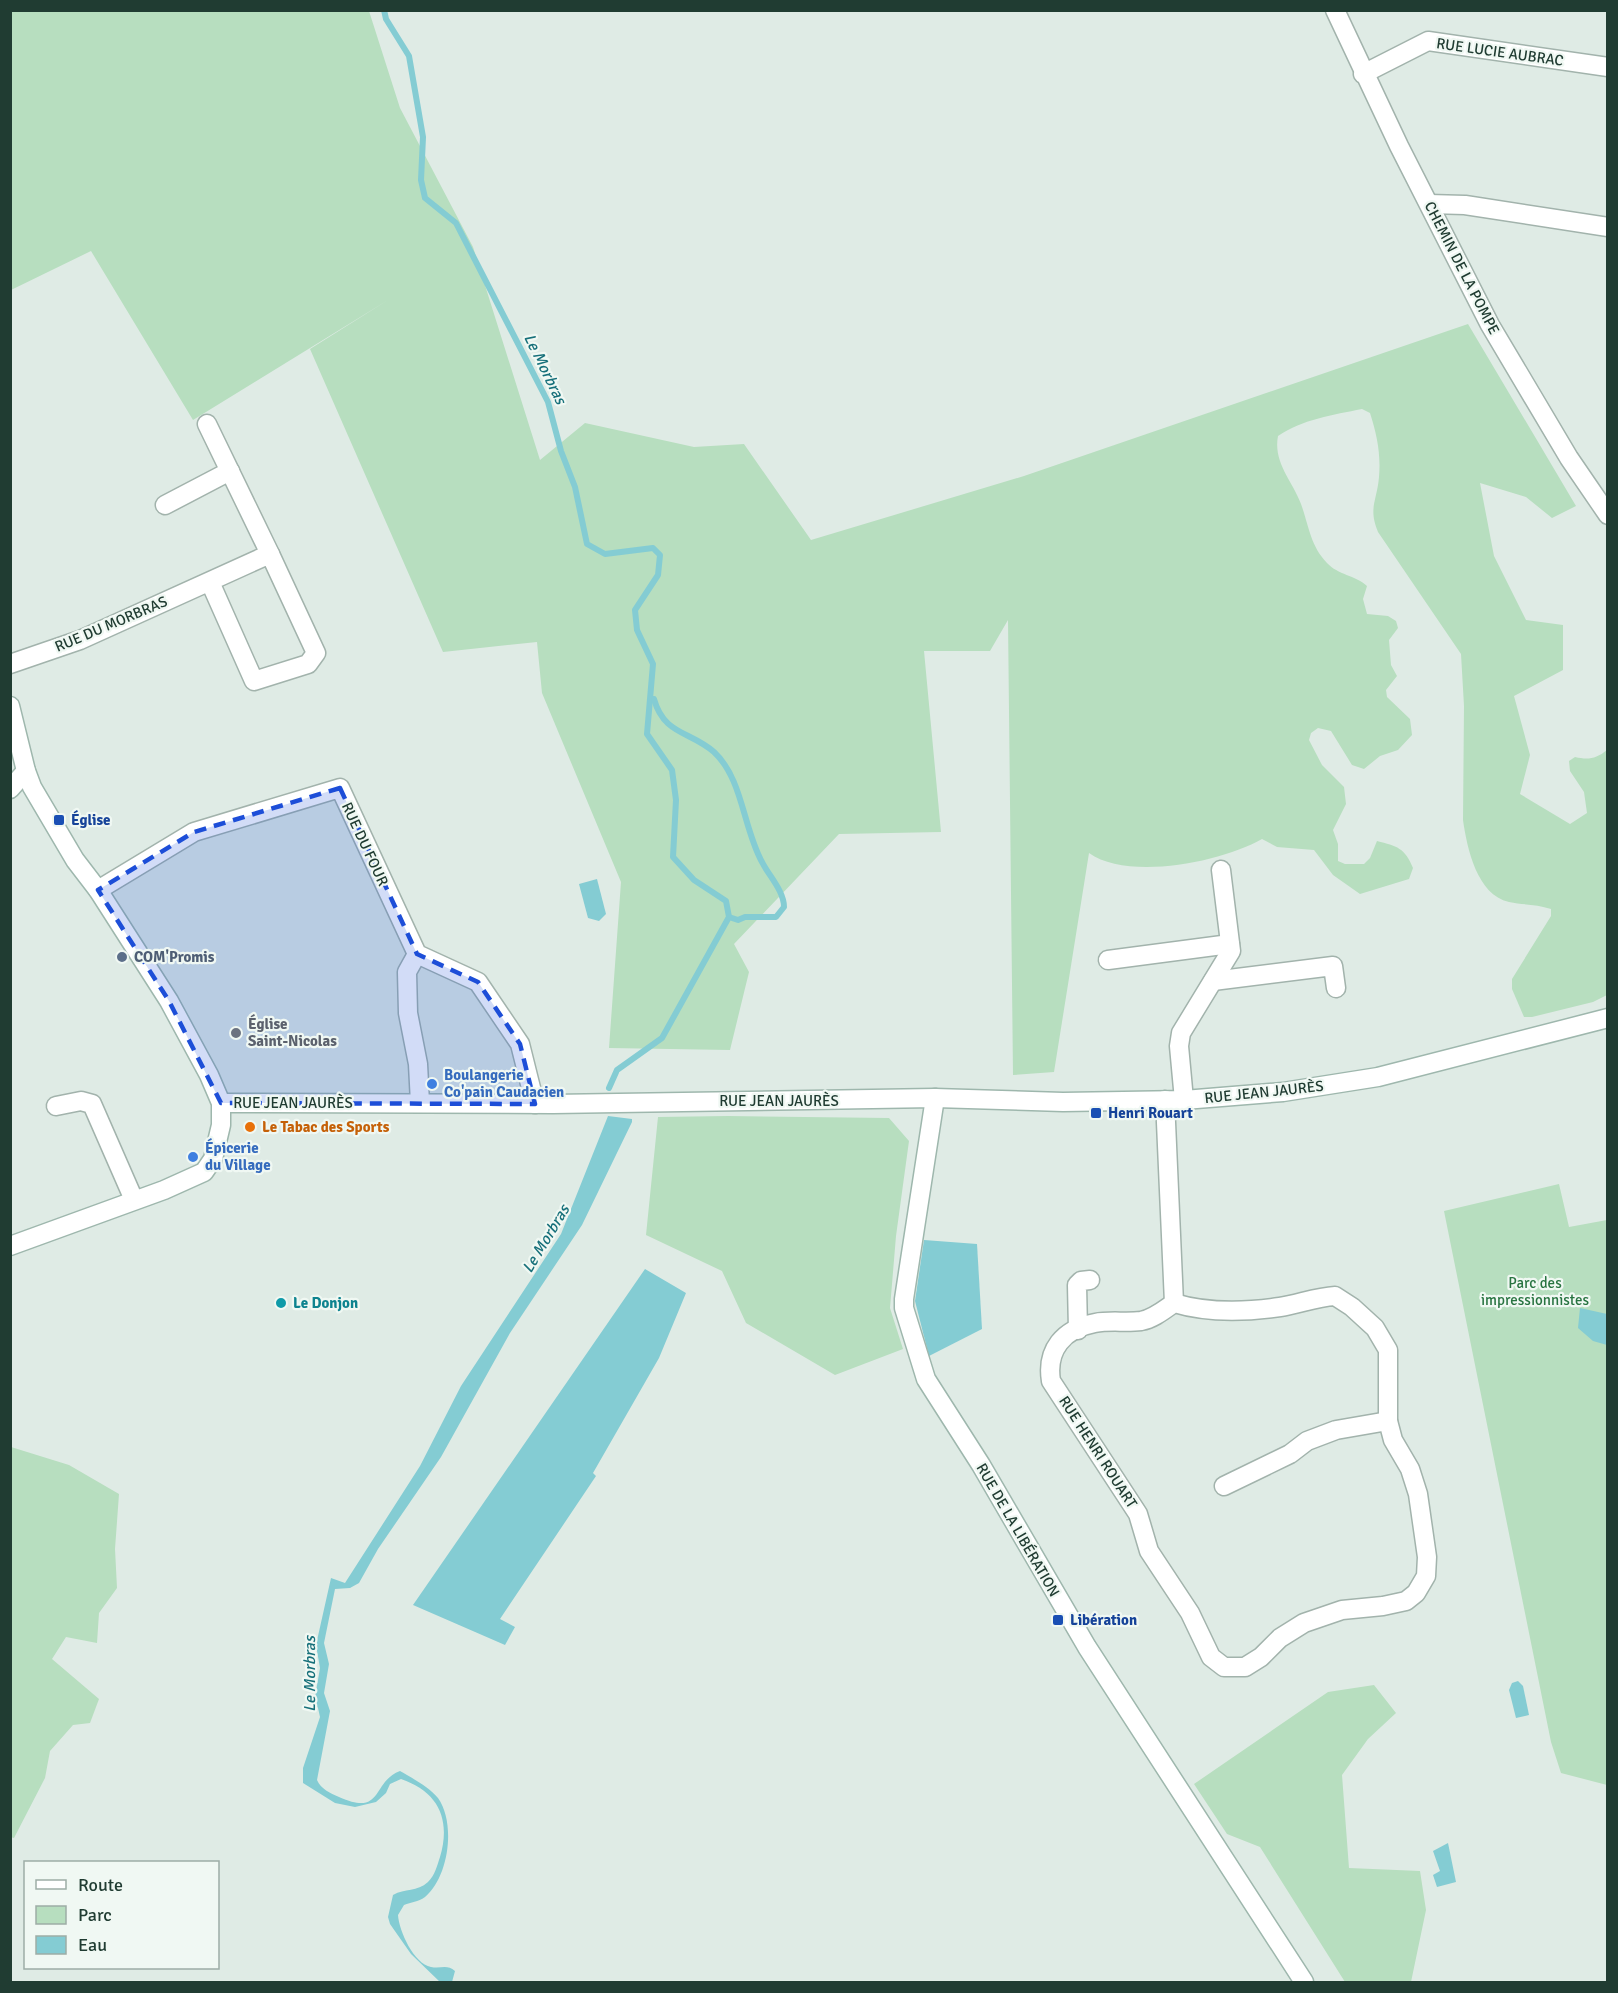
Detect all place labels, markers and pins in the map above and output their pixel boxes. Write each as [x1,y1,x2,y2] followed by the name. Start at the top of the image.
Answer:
[71,810,111,829] place label: Église
[52,813,66,827] marker: Église
[134,948,215,966] place label: COM'Promis
[115,950,129,964] marker: COM'Promis
[248,1014,337,1050] place label: Église Saint-Nicolas
[229,1026,243,1040] marker: Église Saint-Nicolas
[444,1066,564,1101] place label: Boulangerie Co'pain Caudacien
[425,1077,439,1091] marker: Boulangerie Co'pain Caudacien
[1108,1104,1193,1122] place label: Henri Rouart
[1089,1106,1103,1120] marker: Henri Rouart
[262,1118,390,1136] place label: Le Tabac des Sports
[243,1120,257,1134] marker: Le Tabac des Sports
[205,1138,271,1174] place label: Épicerie du Village
[186,1150,200,1164] marker: Épicerie du Village
[293,1294,358,1312] place label: Le Donjon
[274,1296,288,1310] marker: Le Donjon
[1070,1611,1137,1629] place label: Libération
[1051,1613,1065,1627] marker: Libération

